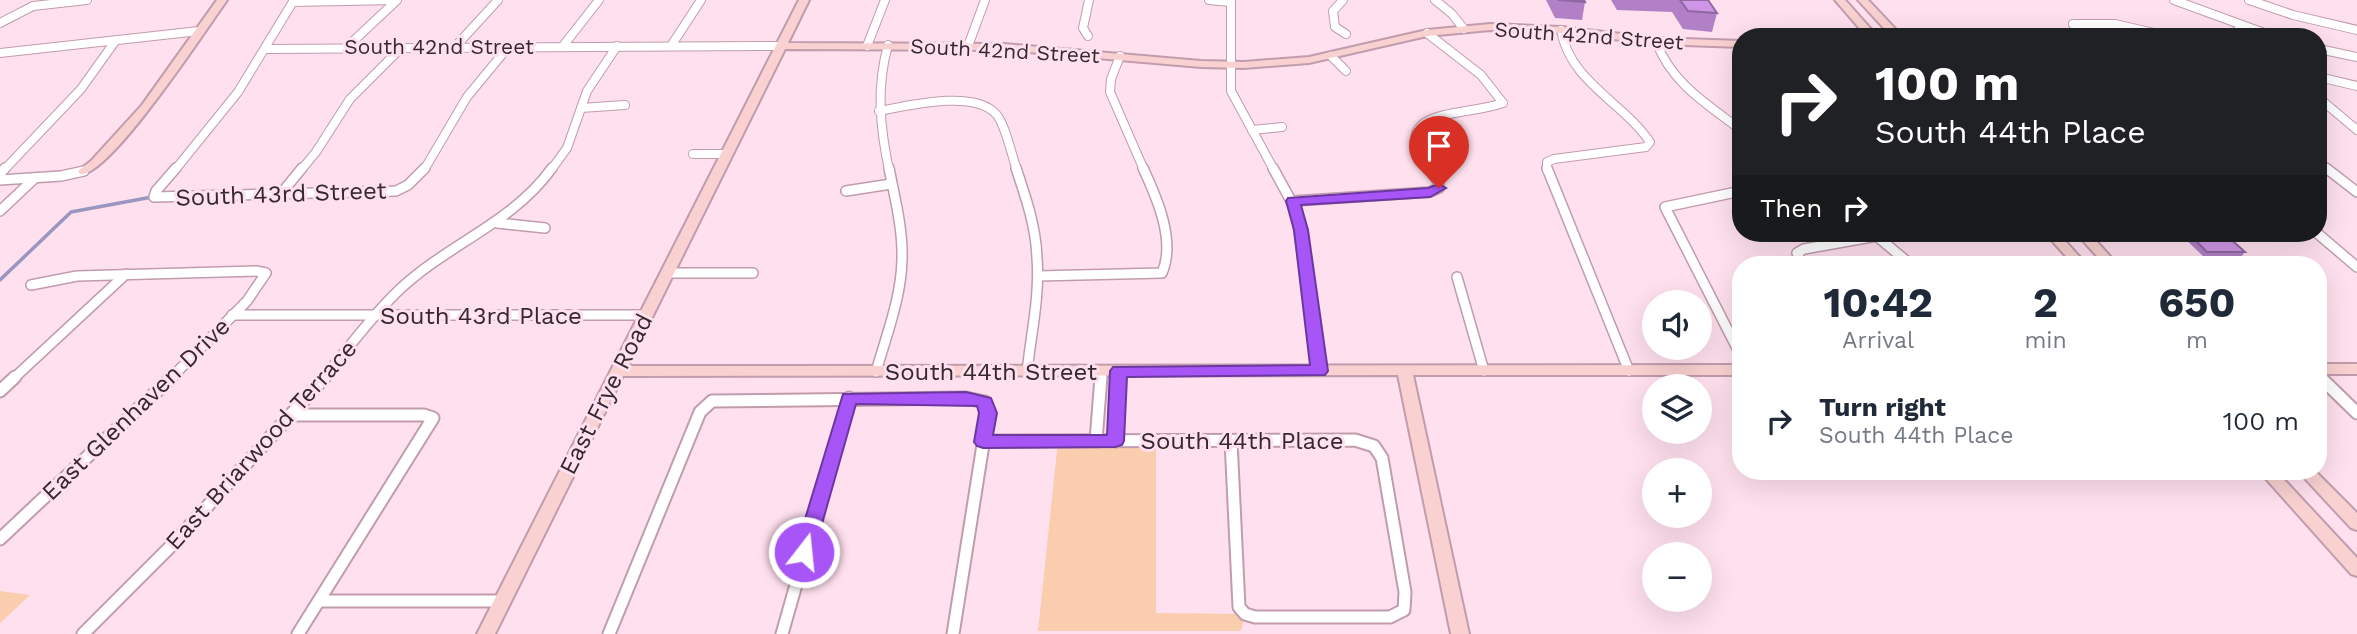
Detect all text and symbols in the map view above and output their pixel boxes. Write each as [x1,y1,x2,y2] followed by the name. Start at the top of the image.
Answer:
[1494,16,1685,55] street label: South 42nd Street
[910,33,1101,68] street label: South 42nd Street
[344,34,534,59] street label: South 42nd Street
[1875,54,2019,112] text: 100 m
[1760,56,1851,147] icon: right
[1875,113,2146,151] text: South 44th Place
[1409,116,1469,188] pin
[1420,127,1458,165] icon: arrive
[175,176,387,212] street label: South 43rd Street
[1836,189,1874,227] icon: right
[1760,193,1822,223] text: Then
[1823,278,1933,327] text: 10:42
[2033,278,2058,327] text: 2
[2158,278,2236,327] text: 650
[1642,290,1712,612] map controls
[1642,290,1712,360] button: sound
[380,302,582,330] street label: South 43rd Place
[554,309,658,479] street label: East Frye Road
[36,312,236,506] street label: East Glenhaven Drive
[1842,327,1914,354] text: Arrival
[2024,327,2067,354] text: min
[2186,327,2208,354] text: m
[160,335,362,555] street label: East Briarwood Terrace
[885,358,1097,386] street label: South 44th Street
[1642,374,1712,444] button: layers
[1819,392,1946,422] text: Turn right
[1760,402,1798,440] icon: right
[2223,406,2299,436] text: 100 m
[1819,422,2014,449] text: South 44th Place
[1141,427,1343,455] street label: South 44th Place
[1642,458,1712,528] button: +
[767,515,841,589] position arrow
[1642,542,1712,612] button: −

